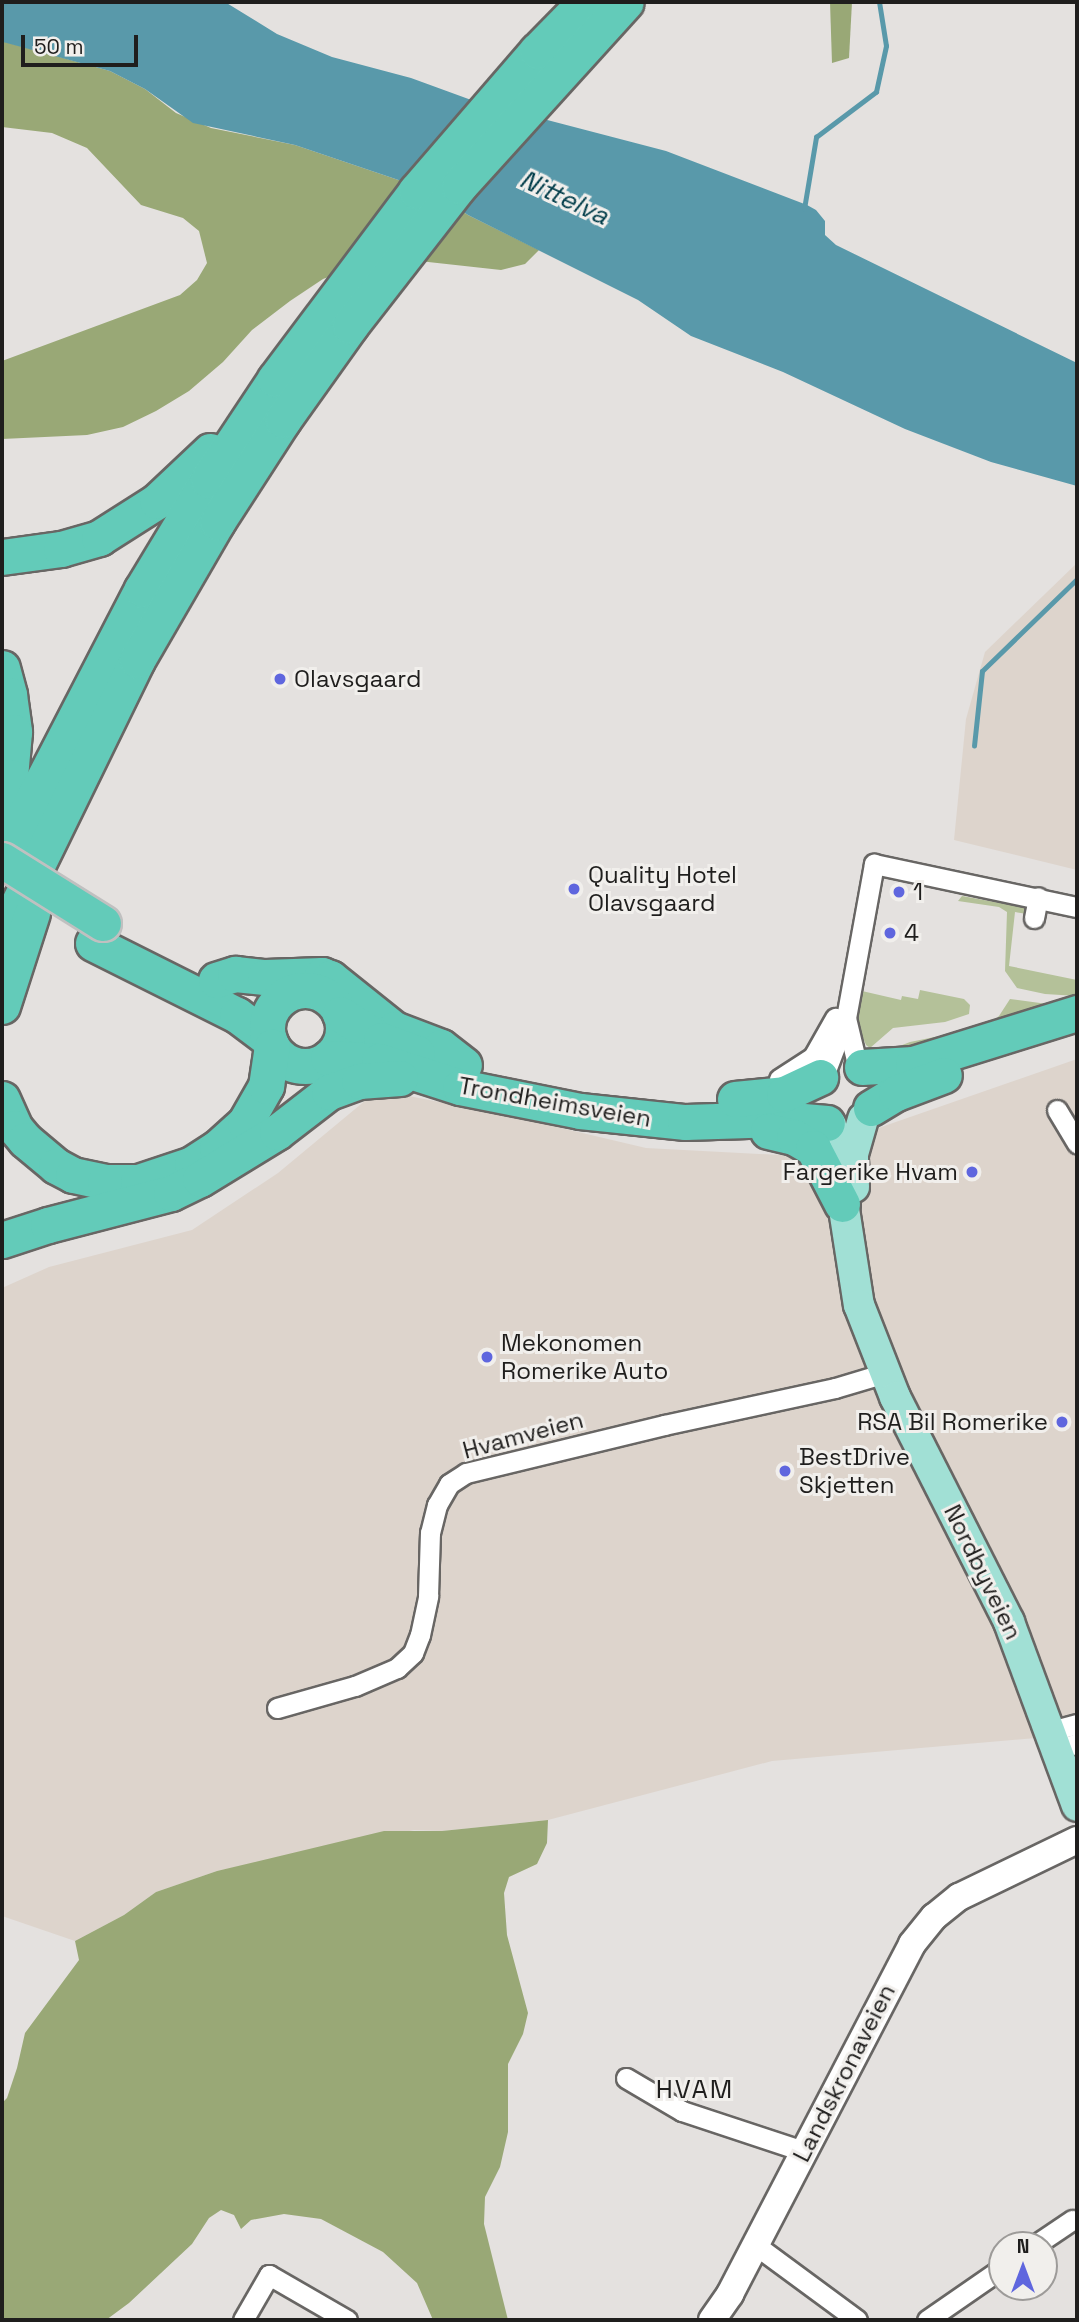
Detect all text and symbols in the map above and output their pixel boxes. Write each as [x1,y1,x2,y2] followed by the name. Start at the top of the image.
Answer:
[24,21,142,65] scale bar
[34,33,84,60] text: 50 m
[515,164,613,232] water label: Nittelva
[294,665,421,693] place label: Olavsgaard
[272,671,288,687] marker: Olavsgaard
[588,861,737,917] place label: Quality Hotel Olavsgaard
[913,878,923,906] place label: 1
[566,881,582,897] marker: Quality Hotel Olavsgaard
[891,884,907,900] marker: 1
[904,919,919,947] place label: 4
[882,925,898,941] marker: 4
[456,1071,654,1133] street label: Trondheimsveien
[783,1158,958,1186] place label: Fargerike Hvam
[964,1164,980,1180] marker: Fargerike Hvam
[501,1329,669,1385] place label: Mekonomen Romerike Auto
[479,1349,495,1365] marker: Mekonomen Romerike Auto
[459,1405,587,1465] street label: Hvamveien
[857,1408,1048,1436] place label: RSA Bil Romerike
[1054,1414,1070,1430] marker: RSA Bil Romerike
[799,1443,910,1499] place label: BestDrive Skjetten
[777,1463,793,1479] marker: BestDrive Skjetten
[938,1500,1028,1644] street label: Nordbyveien
[787,1979,901,2167] street label: Landskronaveien
[656,2074,734,2106] district label: HVAM
[988,2231,1058,2301] north arrow
[1017,2234,1029,2259] text: N

